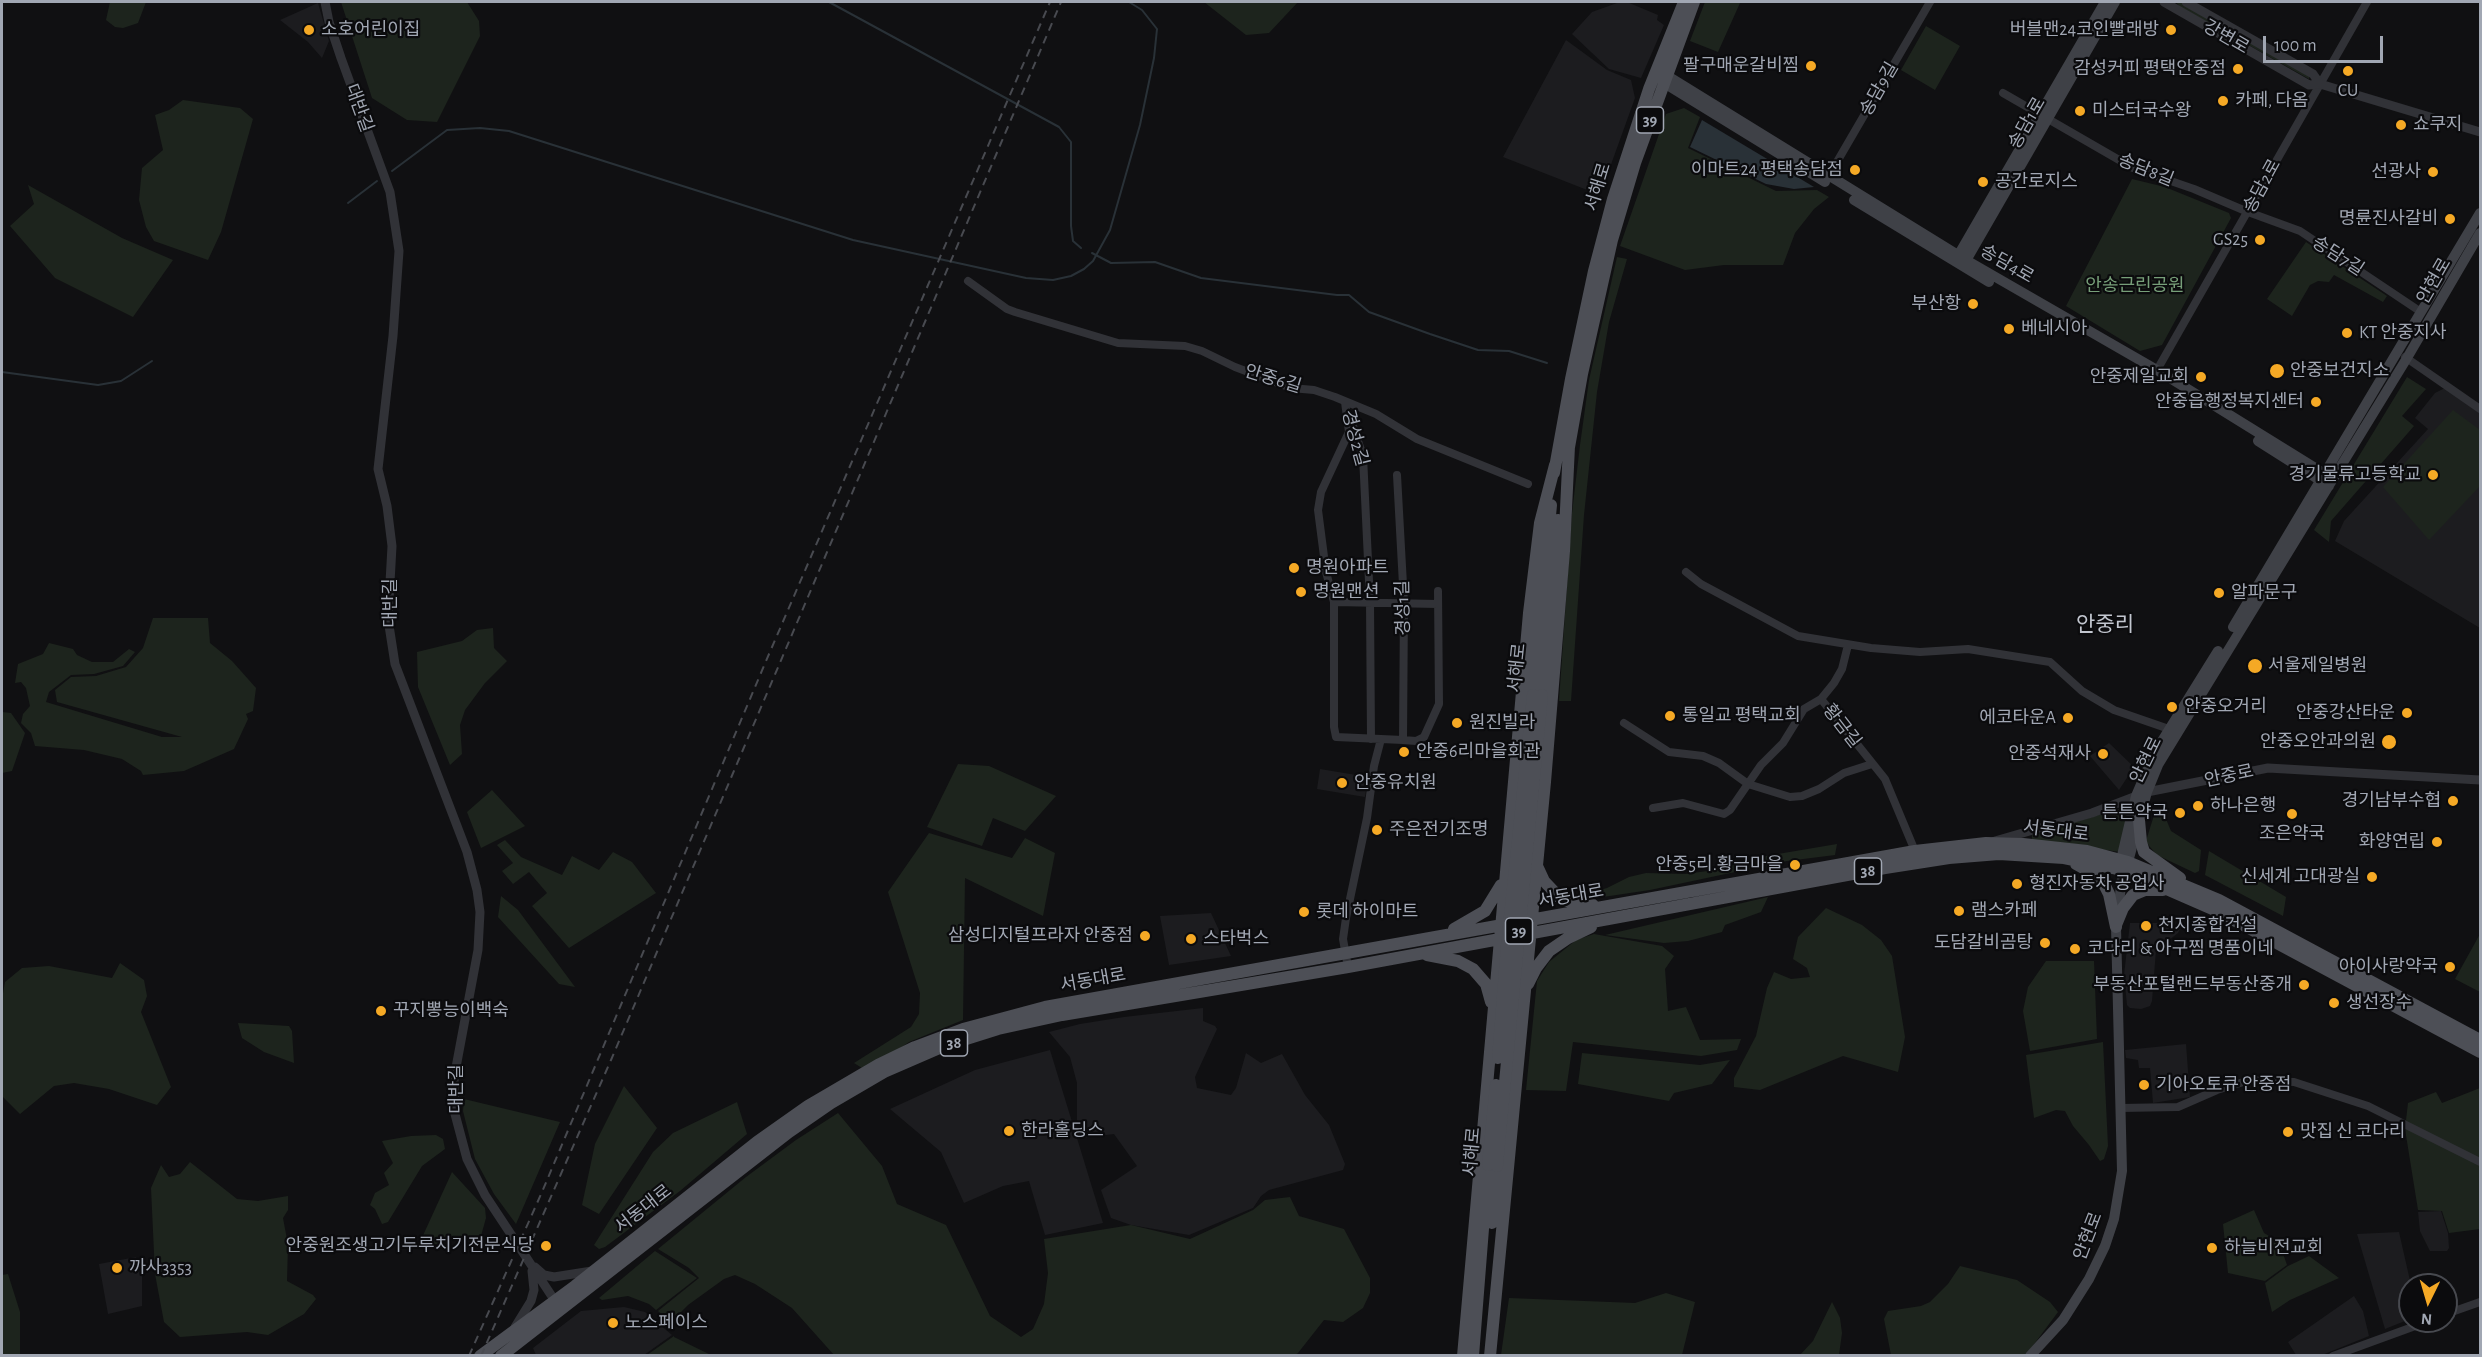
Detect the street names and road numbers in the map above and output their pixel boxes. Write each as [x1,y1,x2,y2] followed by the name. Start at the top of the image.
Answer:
[2199,15,2253,59] street label: 강변로
[1855,58,1903,120] street label: 송담9길
[340,81,378,135] street label: 대반길
[2004,93,2050,153] street label: 송담1로
[1636,107,1664,133] road number: 39
[2115,149,2177,191] street label: 송담8길
[2239,155,2285,217] street label: 송담2로
[1580,160,1616,214] street label: 서해로
[2308,231,2368,281] street label: 송담7길
[1976,240,2038,288] street label: 송담4로
[2412,254,2456,308] street label: 안현로
[1242,360,1304,398] street label: 안중6길
[1337,407,1373,469] street label: 경성2길
[380,578,402,628] street label: 대반길
[1392,580,1414,636] street label: 경성1길
[1504,642,1530,694] street label: 서해로
[1818,700,1866,752] street label: 황금길
[2125,733,2167,787] street label: 안현로
[2202,760,2256,792] street label: 안중로
[2022,816,2090,846] street label: 서동대로
[1854,858,1882,884] road number: 38
[1537,880,1605,912] street label: 서동대로
[1506,918,1532,944] road number: 39
[1059,964,1127,996] street label: 서동대로
[940,1030,968,1056] road number: 38
[446,1064,468,1114] street label: 대반길
[1459,1126,1485,1178] street label: 서해로
[610,1180,676,1238] street label: 서동대로
[2069,1209,2107,1263] street label: 안현로

